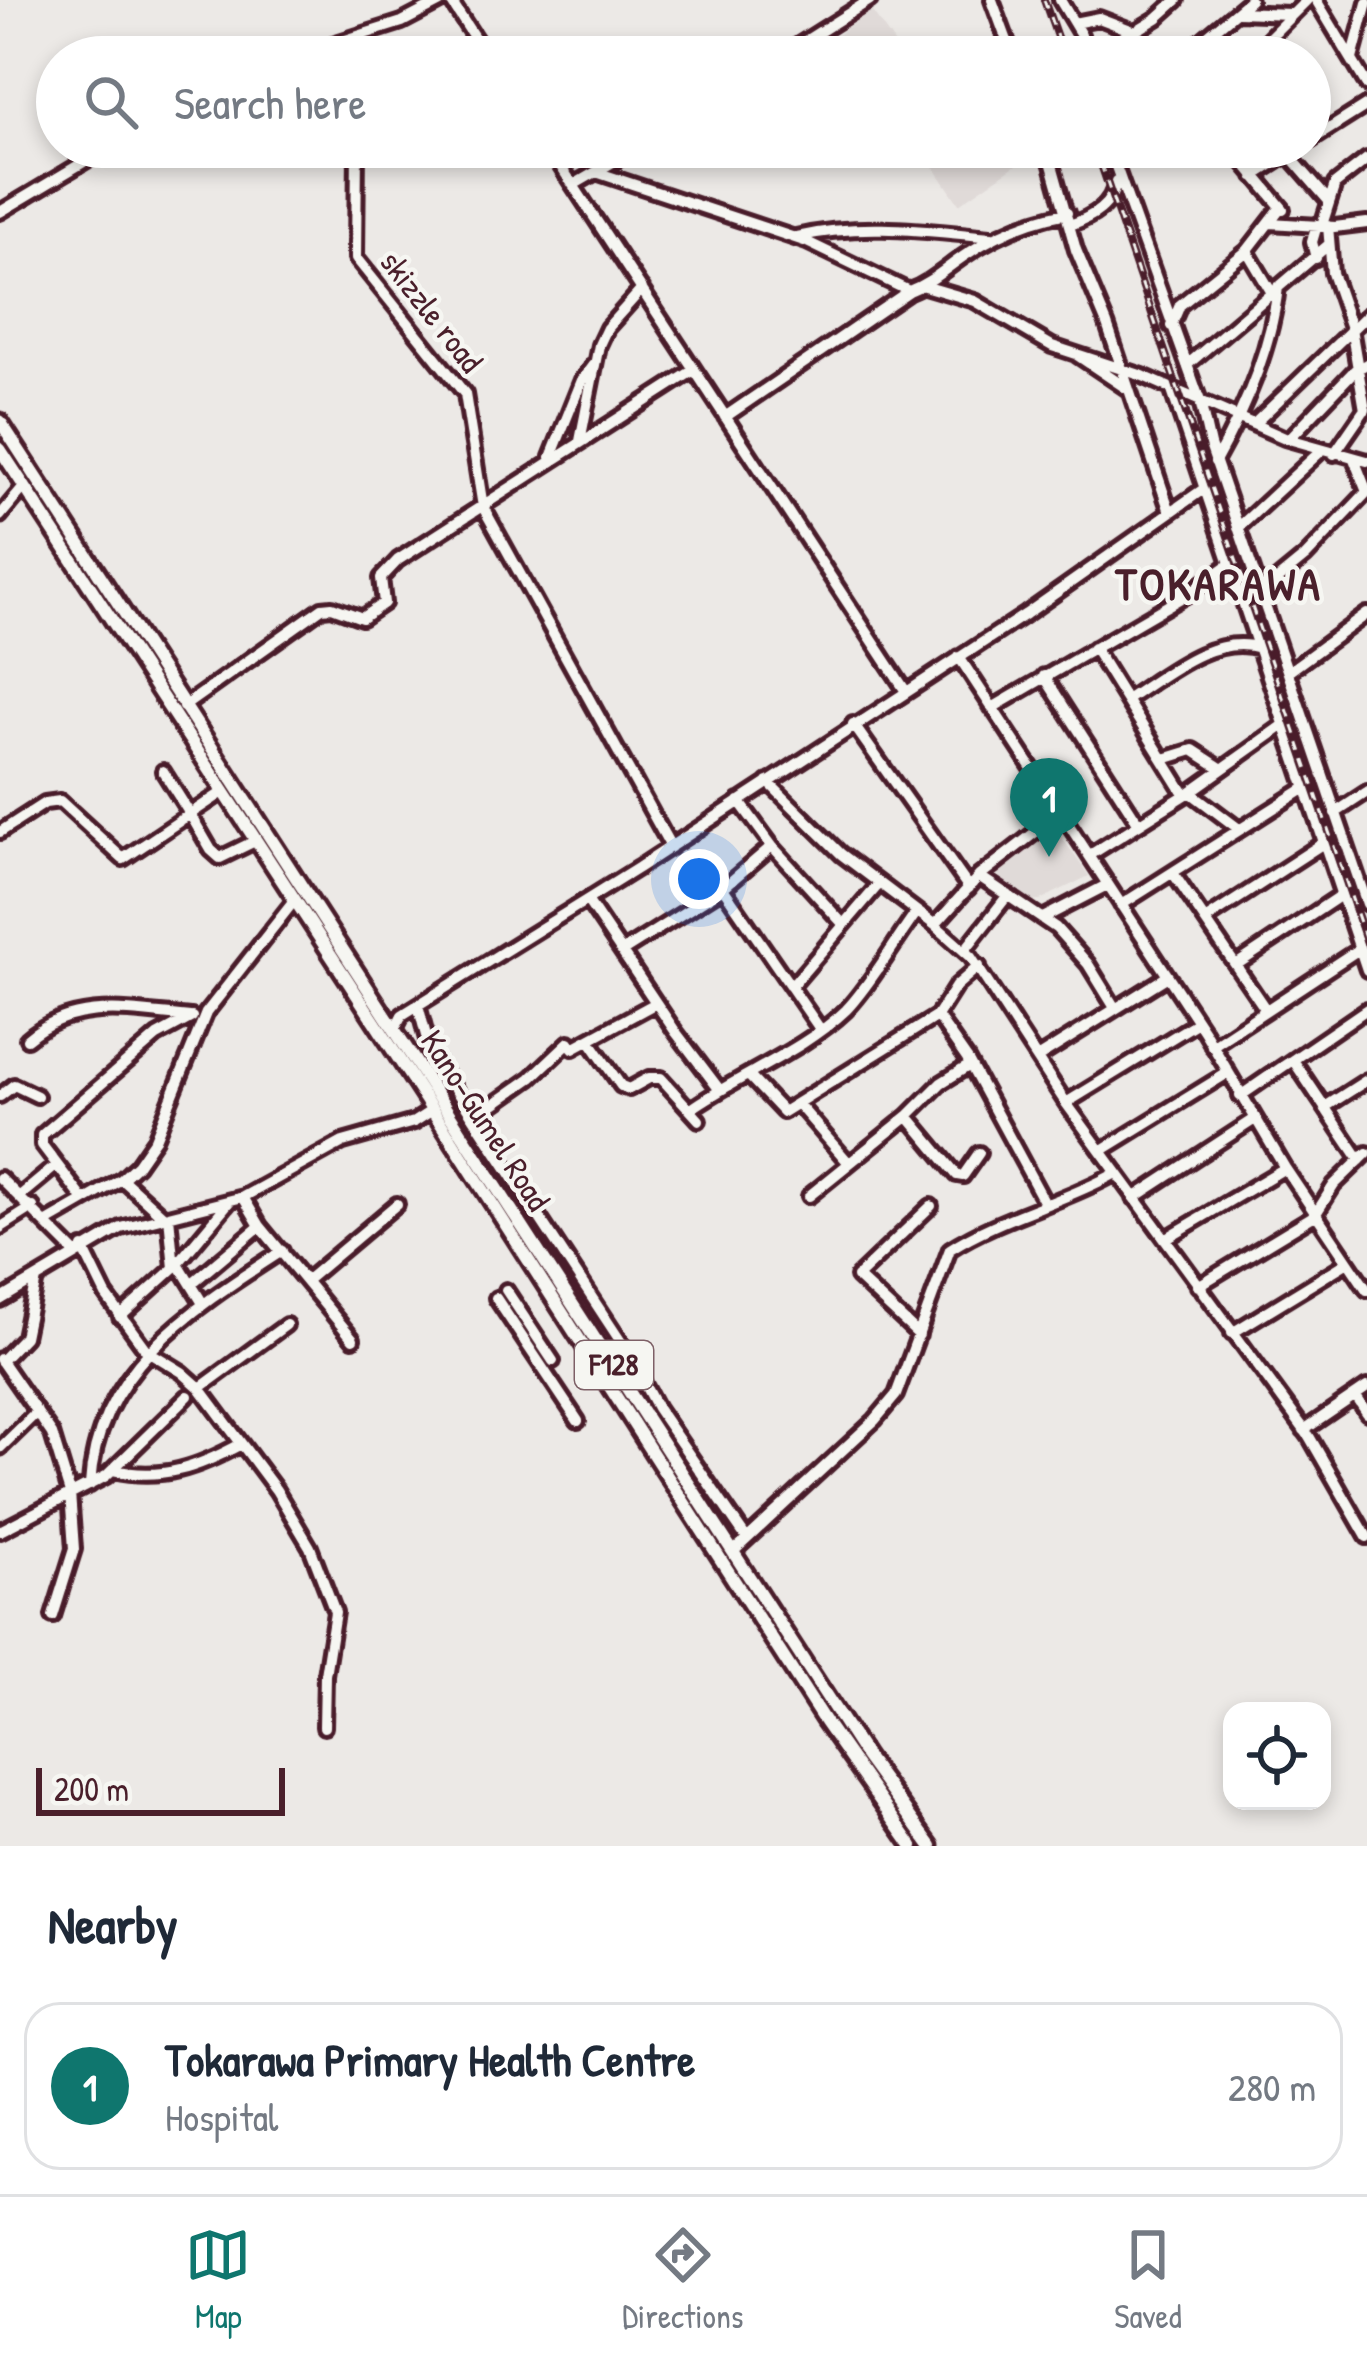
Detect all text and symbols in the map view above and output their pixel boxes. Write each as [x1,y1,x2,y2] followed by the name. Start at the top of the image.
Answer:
[36,36,1331,168] search box
[78,69,144,135] icon: search
[174,72,366,133] text: Search here
[371,241,494,381] street label: skizzle road
[1114,553,1323,614] district label: TOKARAWA
[1010,758,1088,857] pin: 1
[669,849,729,909] your location
[411,1021,561,1219] street label: Kano-Gumel Road
[575,1341,653,1389] road number: F128
[1223,1702,1331,1810] map controls
[1223,1702,1331,1810] button: locate
[36,1762,285,1815] scale bar
[54,1767,129,1811] text: 200 m
[48,1890,178,1959] text: Nearby
[165,2029,695,2090] text: Tokarawa Primary Health Centre
[83,2060,97,2113] text: 1
[1228,2060,1316,2113] text: 280 m
[165,2090,279,2143] text: Hospital
[185,2222,251,2338] tab: Map
[622,2222,744,2338] tab: Directions
[1114,2222,1182,2338] tab: Saved

